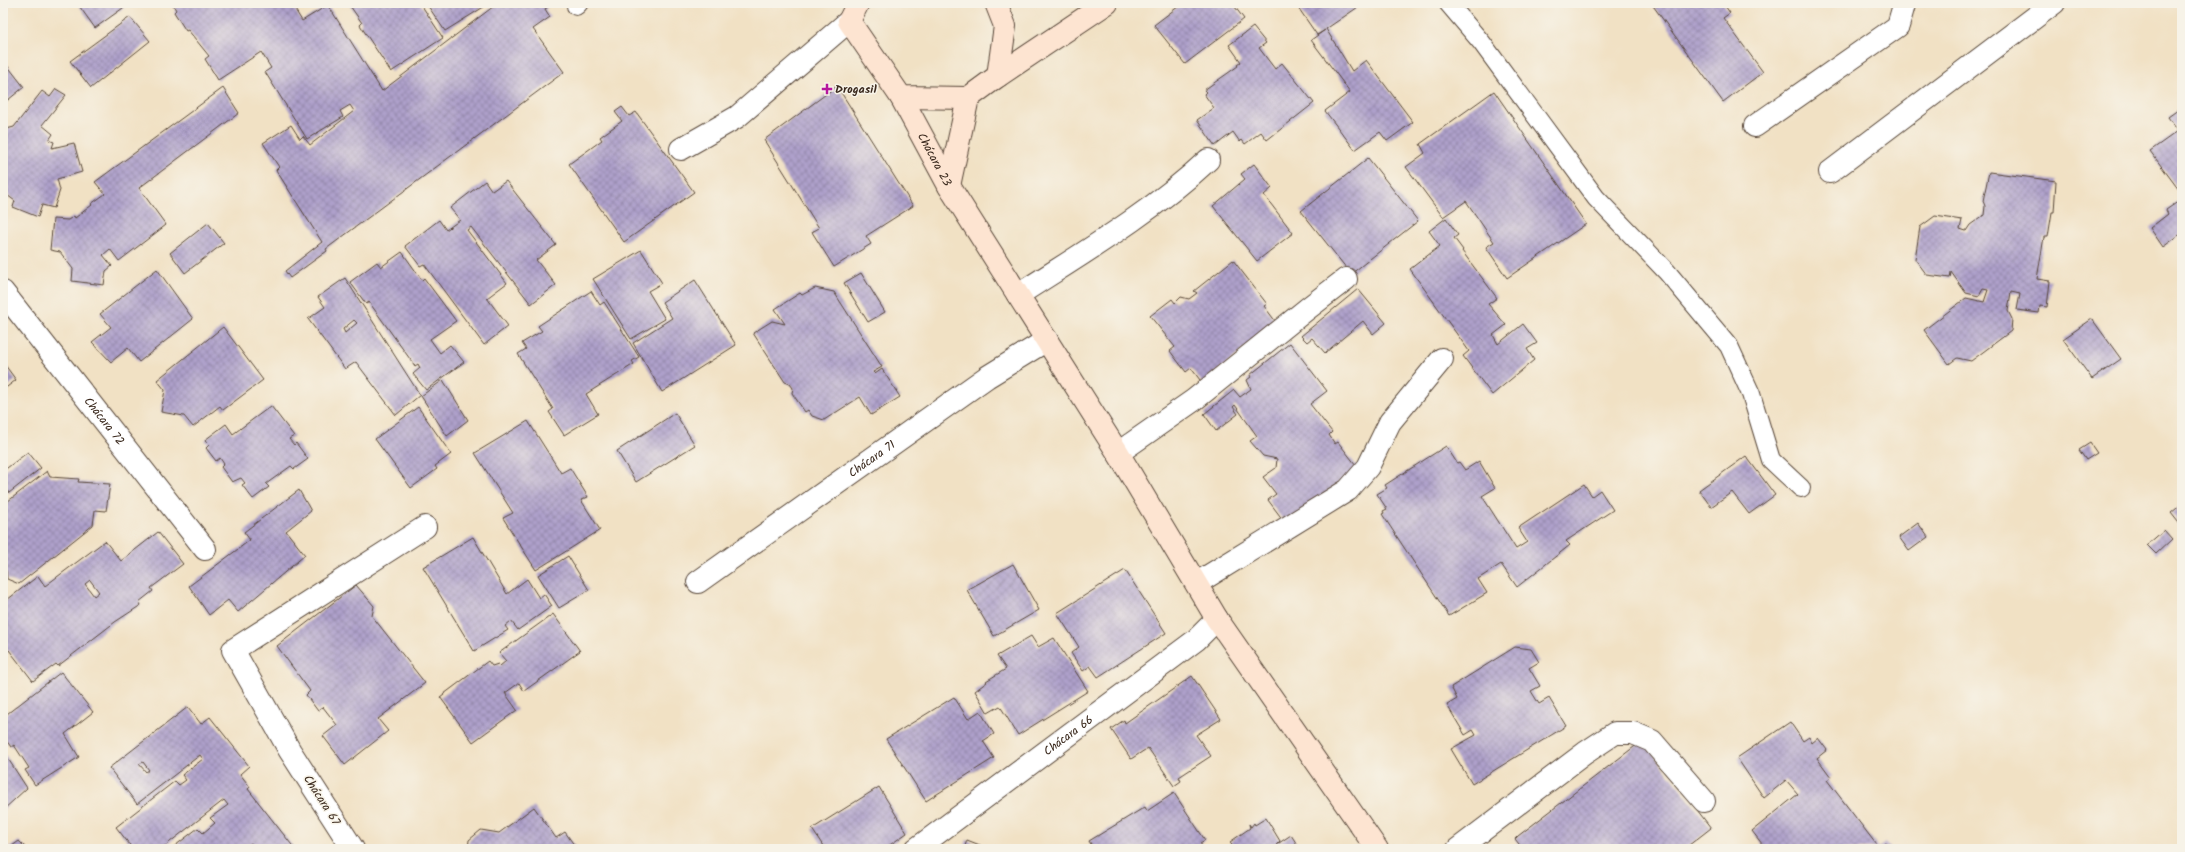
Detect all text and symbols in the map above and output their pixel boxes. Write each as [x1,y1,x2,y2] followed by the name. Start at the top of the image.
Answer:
[835,80,877,99] place label: Drogasil
[822,84,832,94] marker: Drogasil
[912,129,957,190] street label: Chácara 23
[79,393,129,450] street label: Chácara 72
[844,436,900,483] street label: Chácara 71
[1040,711,1098,761] street label: Chácara 66
[298,771,345,830] street label: Chácara 67

